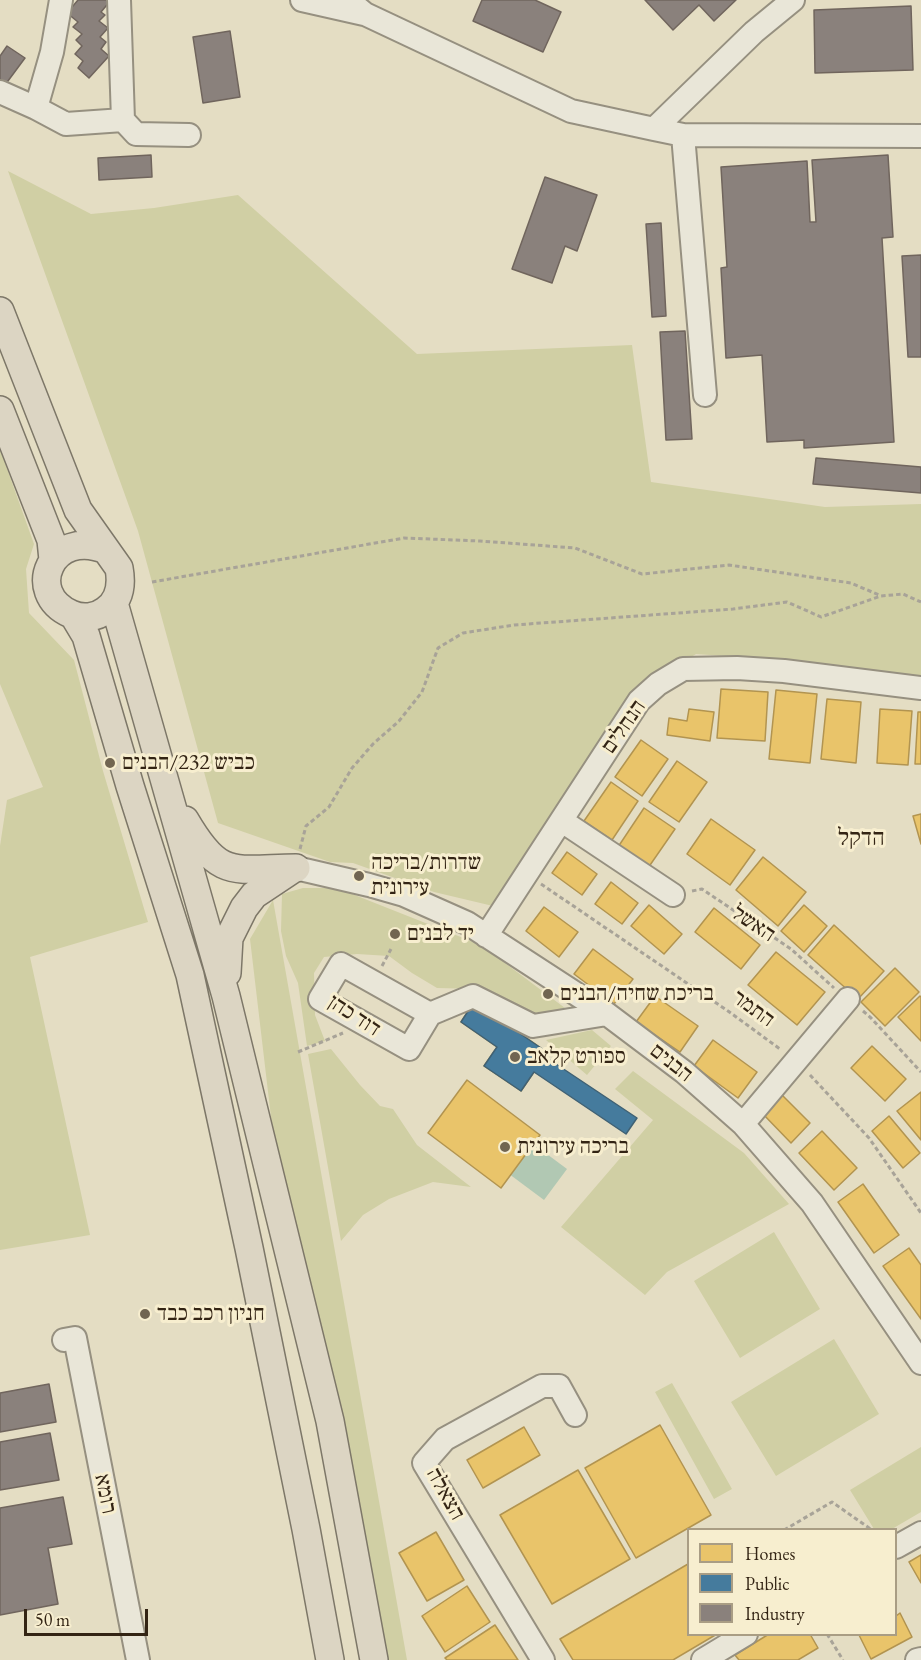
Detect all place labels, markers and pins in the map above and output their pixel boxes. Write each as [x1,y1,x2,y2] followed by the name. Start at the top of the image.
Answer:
[122,750,255,776] place label: כביש 232/הבנים
[103,756,117,770] marker: כביש 232/הבנים
[371,850,481,902] place label: שדרות/בריכה עירונית
[352,869,366,883] marker: שדרות/בריכה עירונית
[407,921,474,947] place label: יד לבנים
[388,927,402,941] marker: יד לבנים
[560,981,714,1007] place label: בריכת שחיה/הבנים
[541,987,555,1001] marker: בריכת שחיה/הבנים
[527,1044,626,1070] place label: ספורט קלאב
[508,1050,522,1064] marker: ספורט קלאב
[517,1134,629,1160] place label: בריכה עירונית
[498,1140,512,1154] marker: בריכה עירונית
[157,1301,265,1327] place label: חניון רכב כבד
[138,1307,152,1321] marker: חניון רכב כבד

